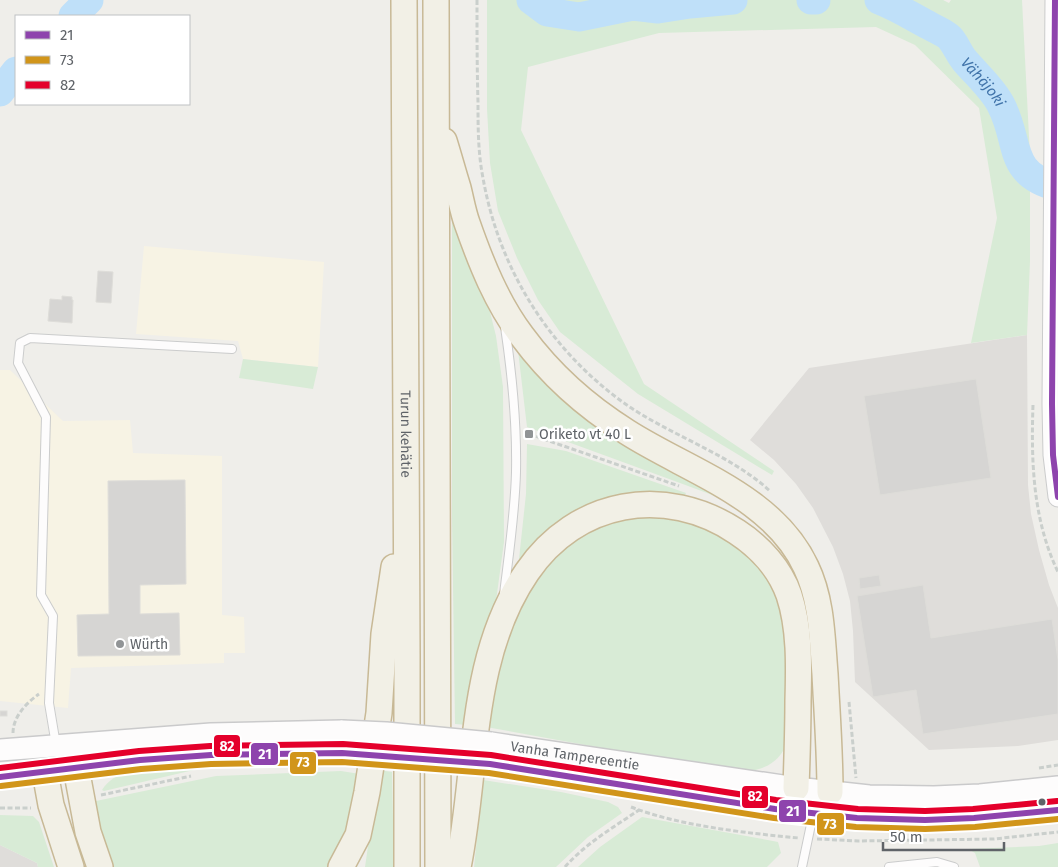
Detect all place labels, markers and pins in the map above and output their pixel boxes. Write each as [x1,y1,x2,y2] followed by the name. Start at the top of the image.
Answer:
[539,426,631,443] place label: Oriketo vt 40 L
[523,428,535,440] marker: Oriketo vt 40 L
[130,636,168,653] place label: Würth
[114,638,126,650] marker: Würth
[1037,797,1047,807] unlabelled marker

